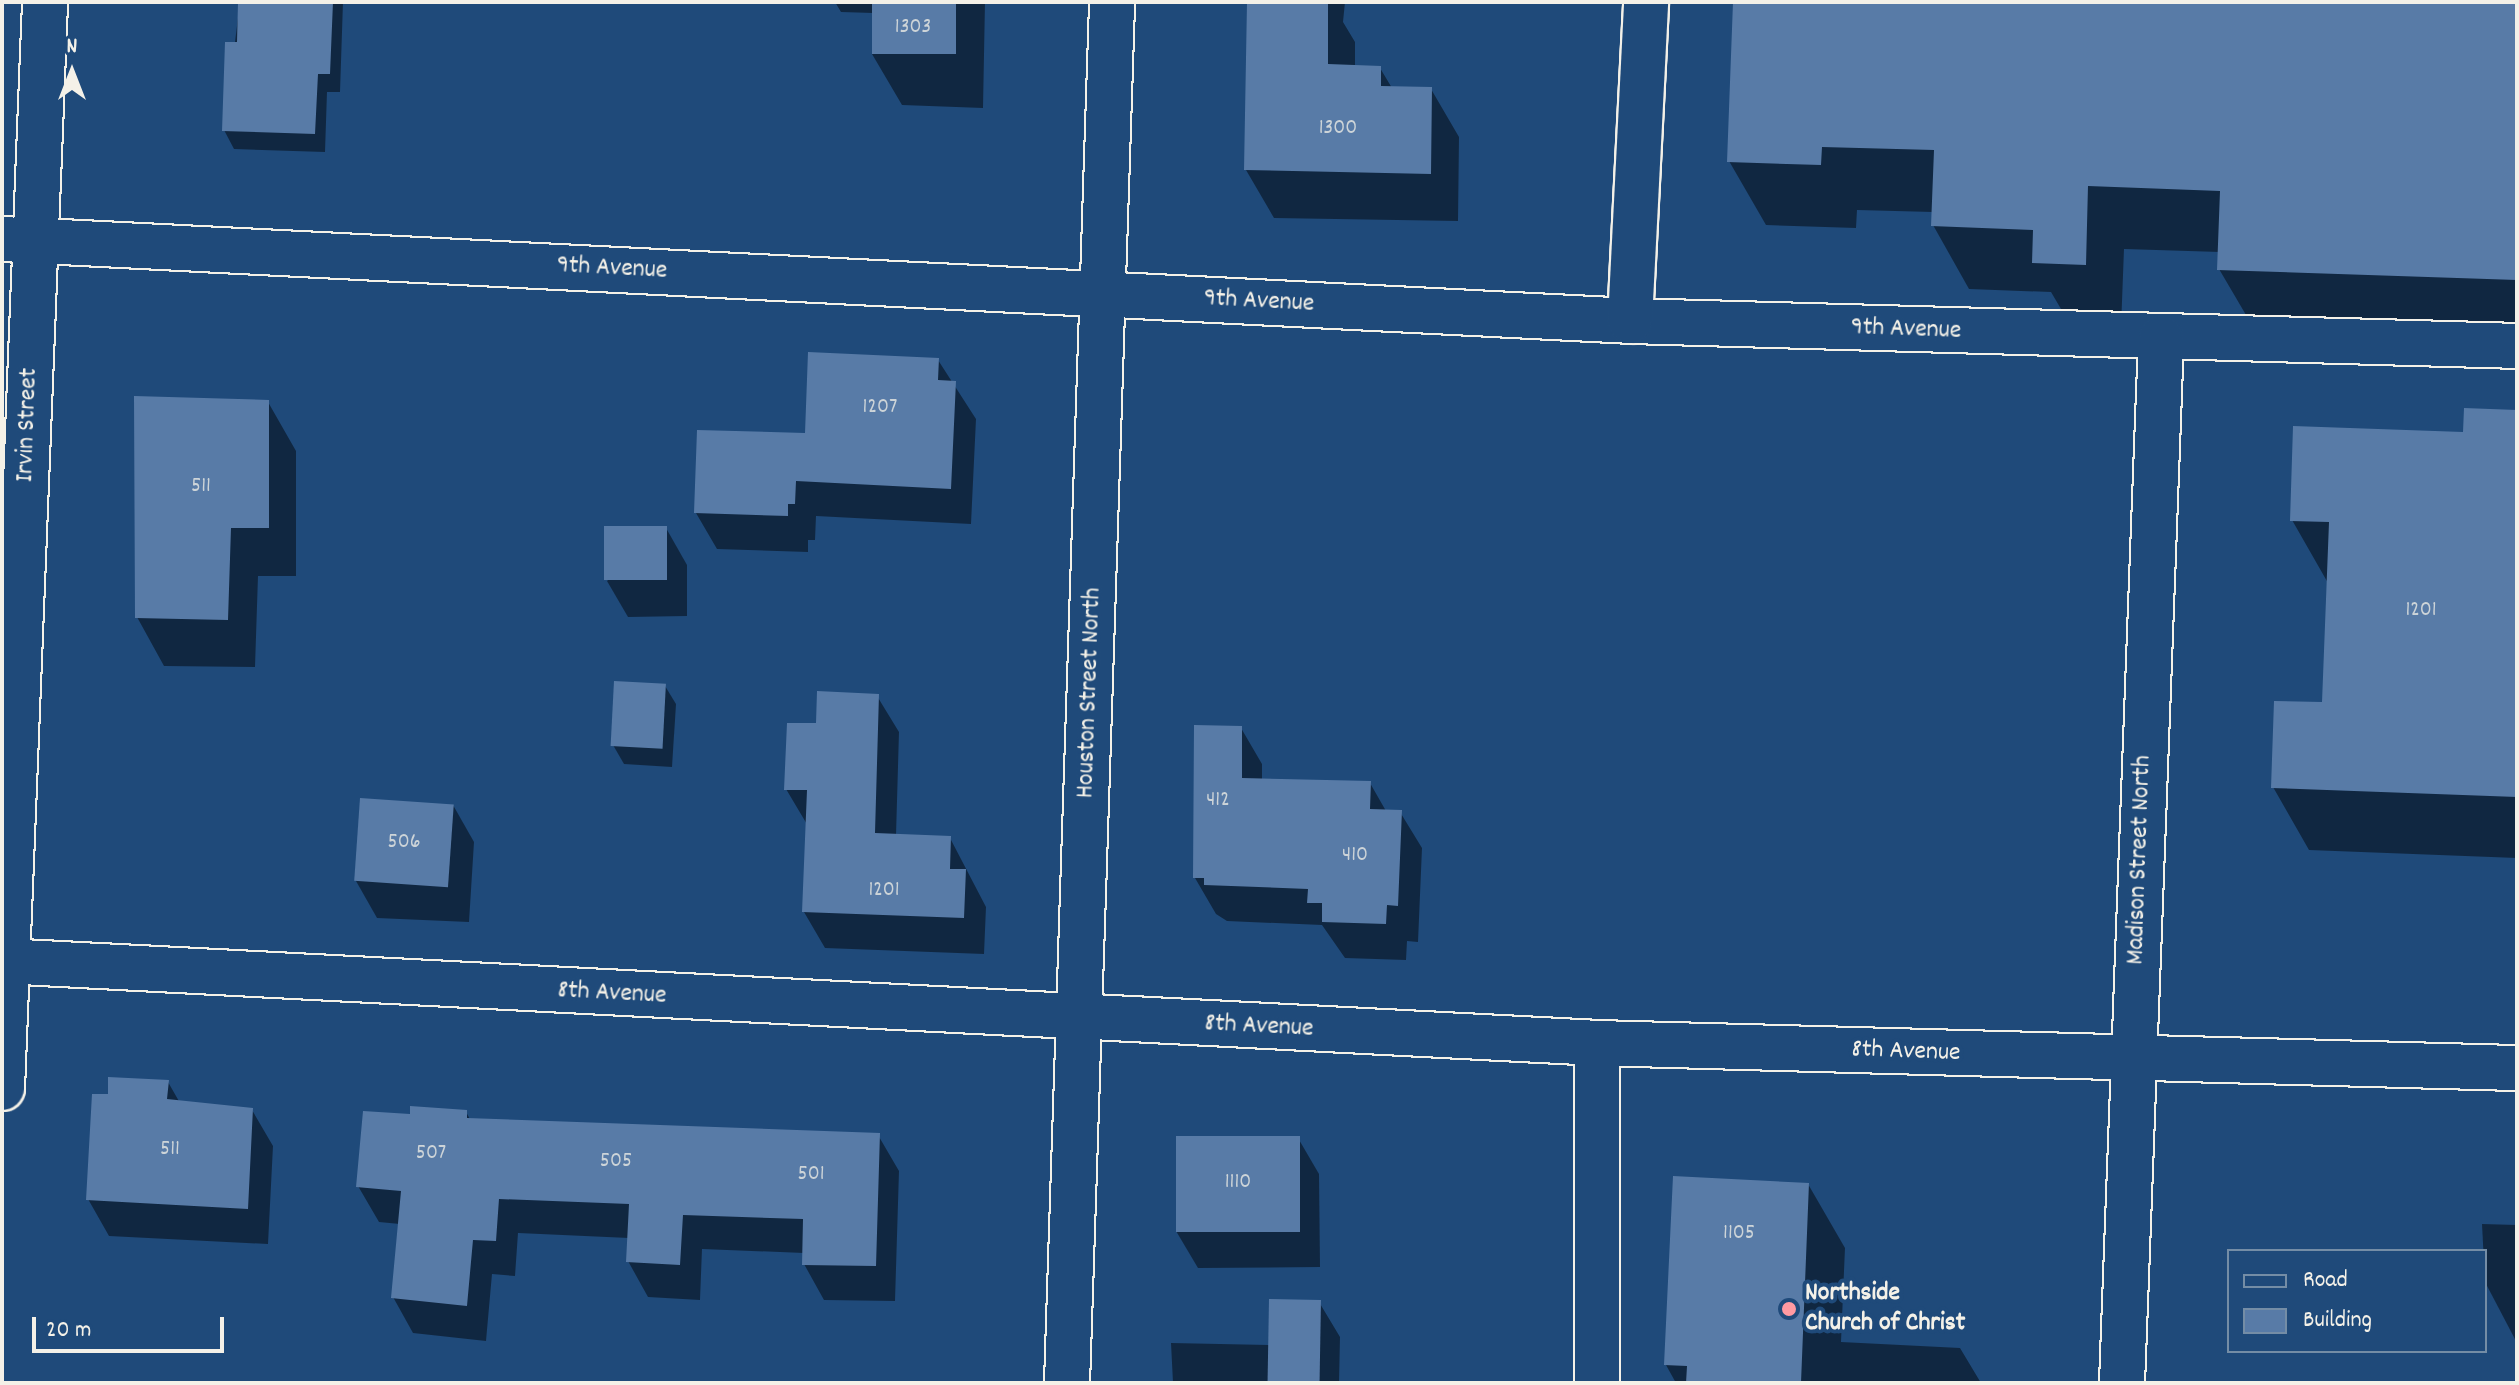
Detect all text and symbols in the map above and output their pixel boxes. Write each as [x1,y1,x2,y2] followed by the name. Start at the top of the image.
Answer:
[895,15,931,41] house number: 1303
[32,32,112,112] north arrow
[67,32,77,63] text: N
[1319,116,1357,142] house number: 1300
[556,251,668,287] street label: 9th Avenue
[1203,284,1315,320] street label: 9th Avenue
[1850,312,1962,348] street label: 9th Avenue
[10,367,46,483] street label: Irvin Street
[863,395,897,421] house number: 1207
[191,474,211,500] house number: 511
[1071,587,1109,799] street label: Houston Street North
[2405,598,2437,624] house number: 1201
[2121,755,2159,965] street label: Madison Street North
[1206,788,1230,814] house number: 412
[388,830,420,856] house number: 506
[1342,843,1368,869] house number: 410
[868,878,900,904] house number: 1201
[557,976,667,1012] street label: 8th Avenue
[1204,1009,1314,1045] street label: 8th Avenue
[1851,1035,1961,1069] street label: 8th Avenue
[160,1137,180,1163] house number: 511
[416,1141,446,1167] house number: 507
[600,1149,632,1175] house number: 505
[798,1162,824,1188] house number: 501
[1225,1170,1251,1196] house number: 1110
[1723,1221,1755,1247] house number: 1105
[2227,1249,2487,1353] legend
[2303,1264,2348,1298] text: Road
[1805,1278,1965,1340] place label: Northside Church of Christ
[1780,1300,1798,1318] marker: Northside Church of Christ
[36,1301,228,1351] scale bar
[2303,1304,2372,1338] text: Building
[46,1314,92,1348] text: 20 m

